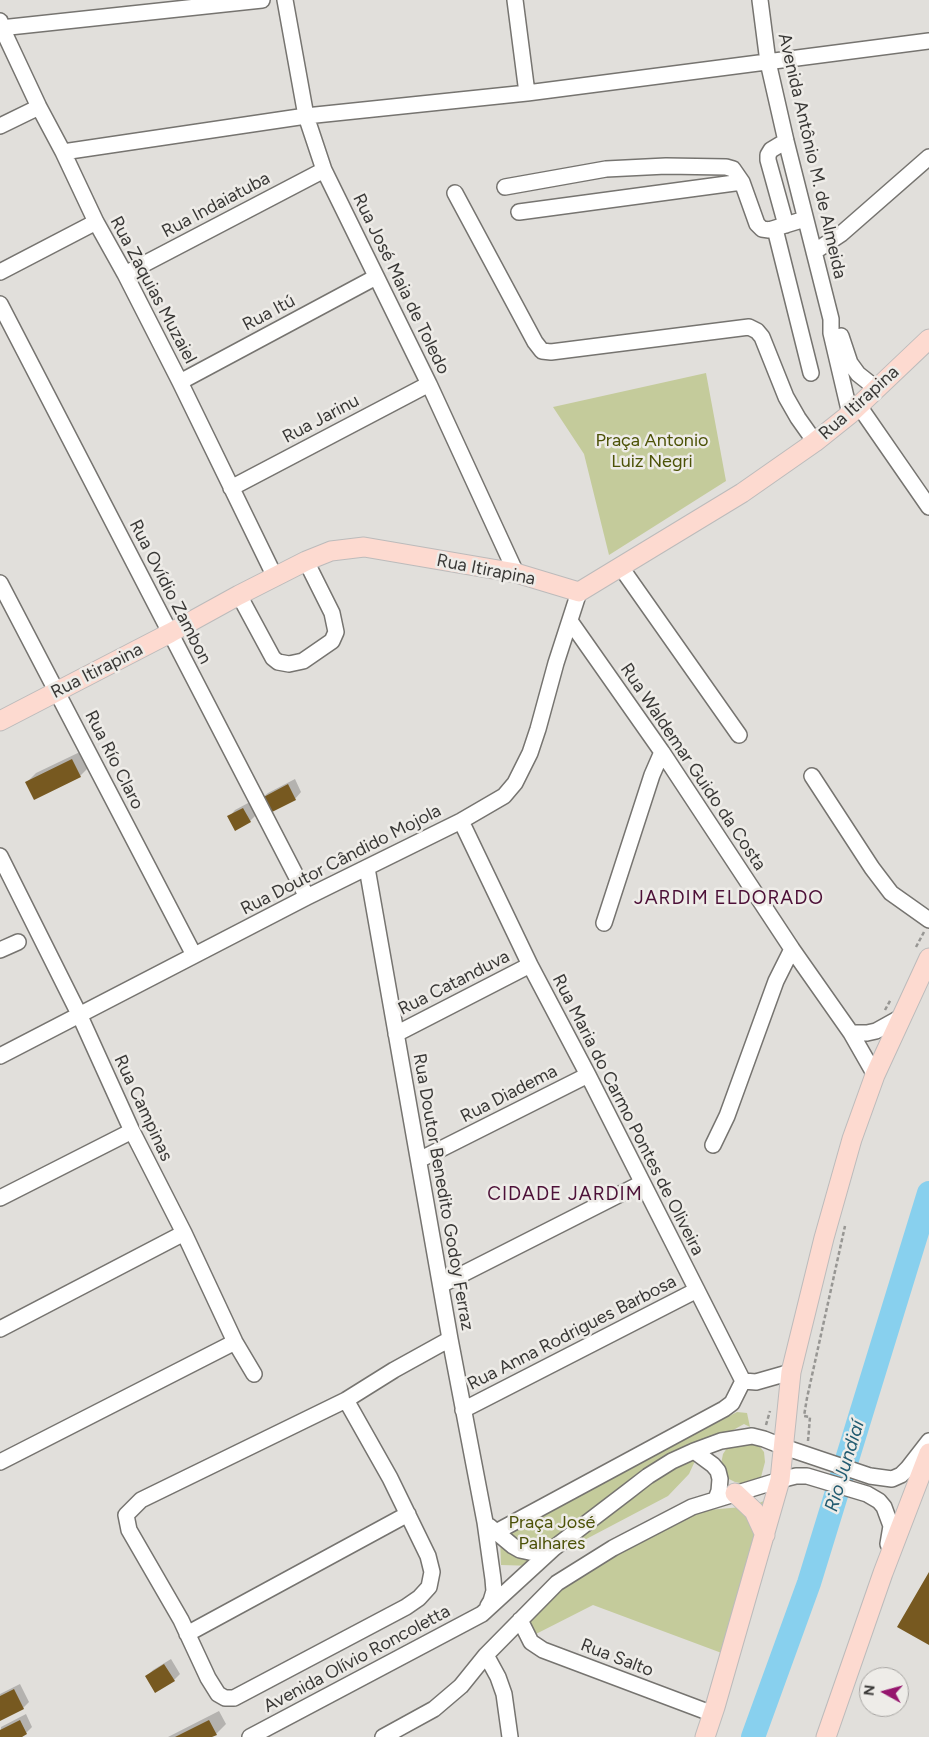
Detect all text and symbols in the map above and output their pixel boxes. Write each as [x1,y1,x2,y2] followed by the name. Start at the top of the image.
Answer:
[773,31,851,281] street label: Avenida Antônio M. de Almeida
[158,167,274,243] street label: Rua Indaiatuba
[348,190,454,378] street label: Rua José Maia de Toledo
[105,213,201,367] street label: Rua Zaquias Muzaiel
[239,290,299,336] street label: Rua Itú
[815,361,903,445] street label: Rua Itirapina
[279,390,363,448] street label: Rua Jarinu
[595,430,709,472] park label: Praça Antonio Luiz Negri
[124,516,216,668] street label: Rua Ovídio Zambon
[435,550,537,590] street label: Rua Itirapina
[48,639,146,703] street label: Rua Itirapina
[615,659,771,875] street label: Rua Waldemar Guido da Costa
[80,707,148,813] street label: Rua Río Claro
[237,800,445,920] street label: Rua Doutor Cândido Mojola
[632,887,826,909] district label: JARDIM ELDORADO
[395,946,513,1020] street label: Rua Catanduva
[547,971,709,1259] street label: Rua Maria do Carmo Pontes de Oliveira
[109,1051,177,1165] street label: Rua Campinas
[408,1052,478,1332] street label: Rua Doutor Benedito Godoy Ferraz
[457,1060,561,1128] street label: Rua Diadema
[486,1183,644,1205] district label: CIDADE JARDIM
[464,1271,680,1395] street label: Rua Anna Rodrigues Barbosa
[820,1418,870,1514] water label: Rio Jundiaí
[509,1512,595,1555] park label: Praça José Palhares
[260,1601,454,1717] street label: Avenida Olívio Roncoletta
[578,1634,656,1682] street label: Rua Salto
[859,1667,909,1717] north arrow
[861,1684,879,1697] text: N

